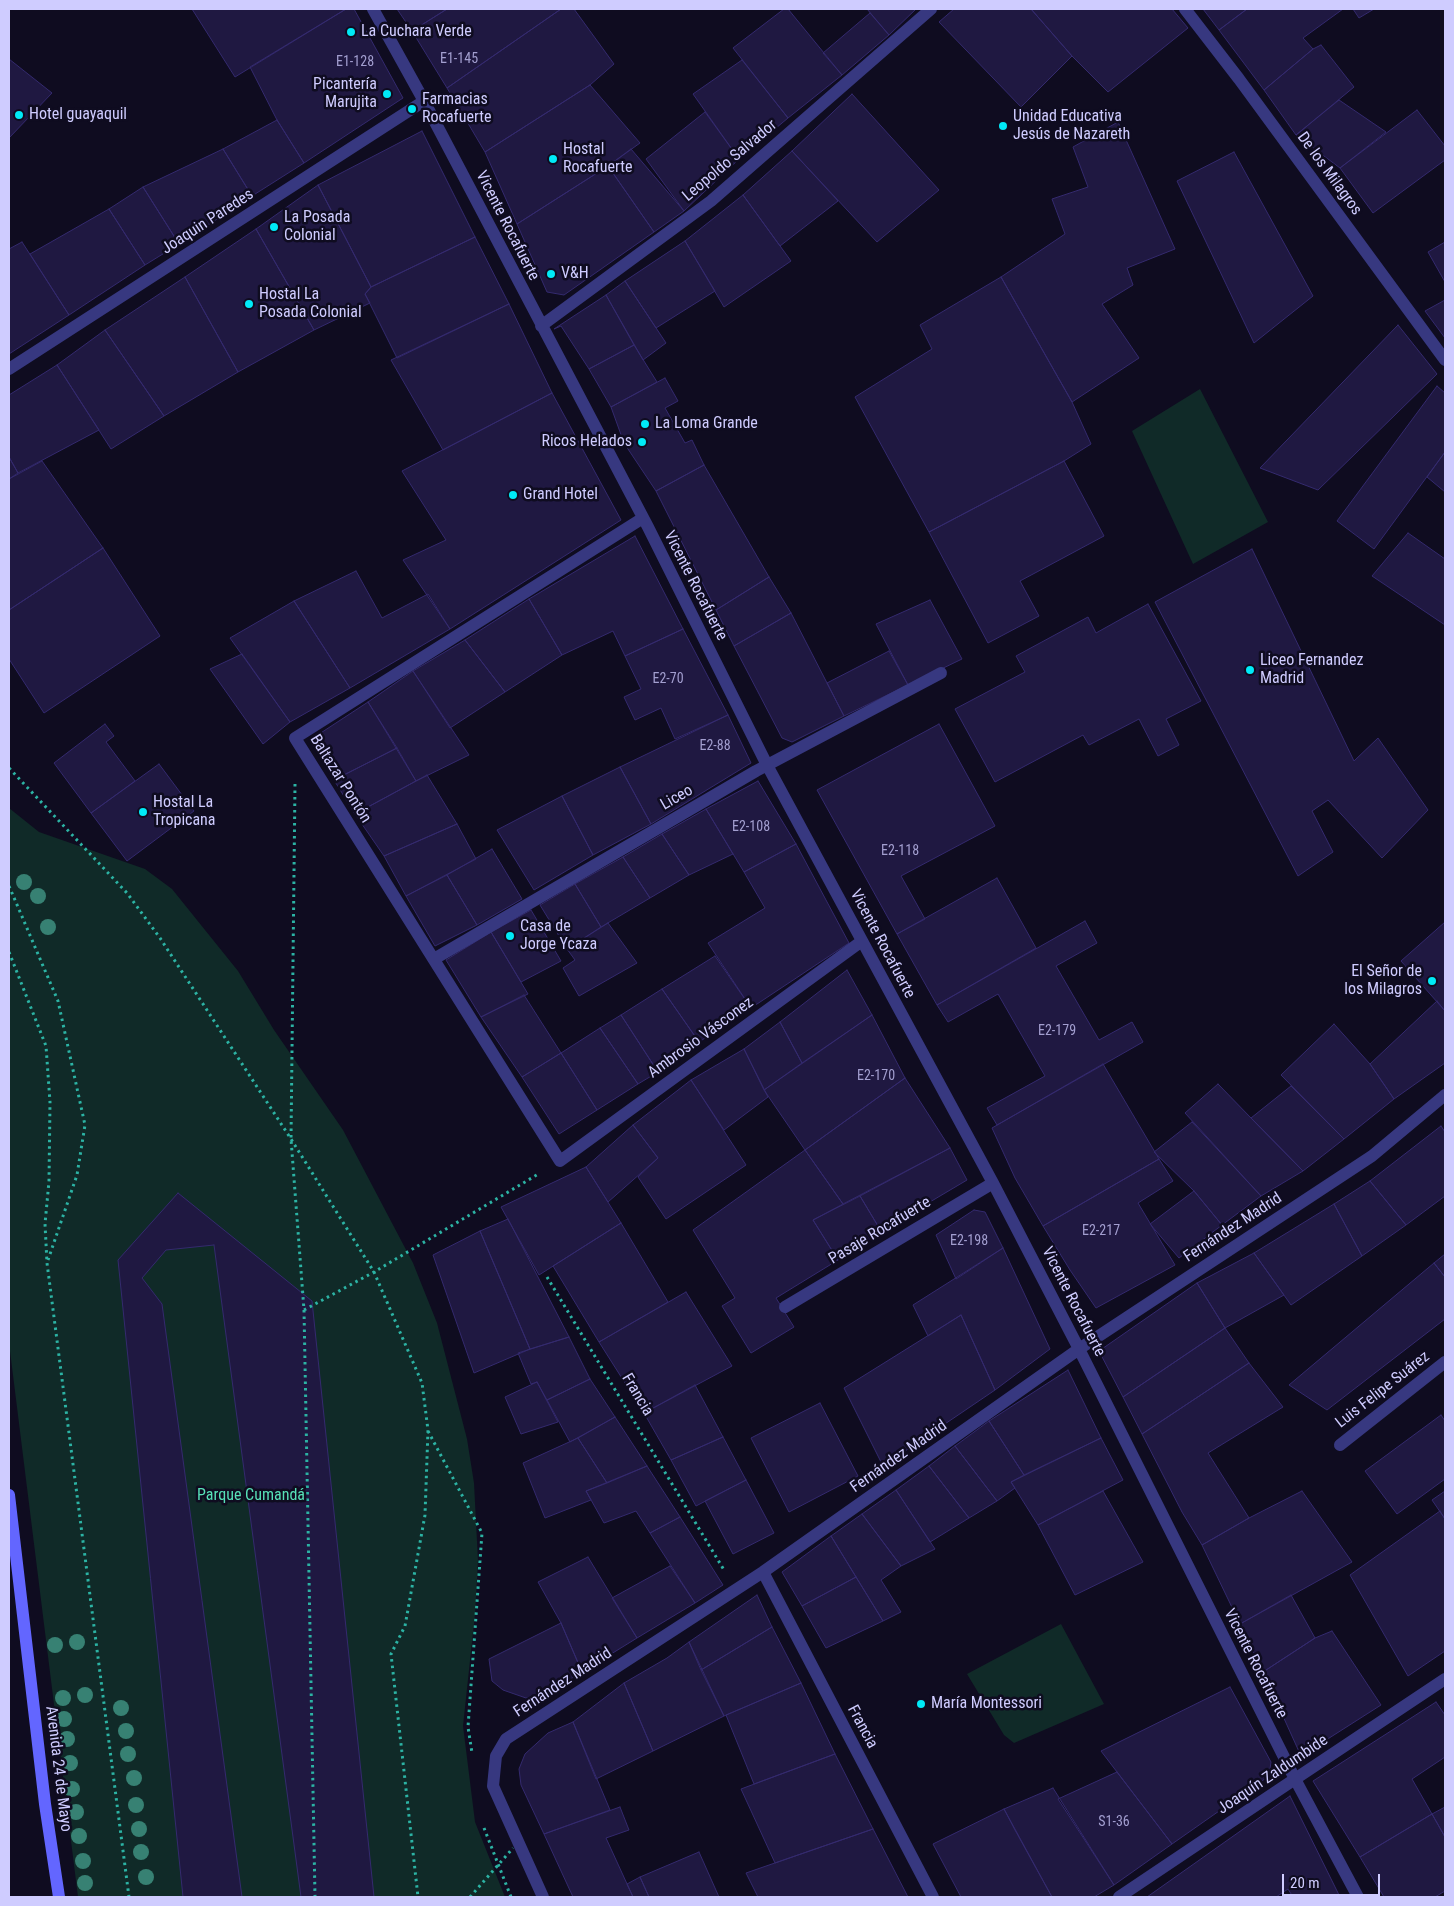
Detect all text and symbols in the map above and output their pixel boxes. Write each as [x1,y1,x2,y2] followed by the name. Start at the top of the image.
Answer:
[361,22,472,42] place label: La Cuchara Verde
[345,26,357,38] marker: La Cuchara Verde
[440,51,478,67] house number: E1-145
[336,54,374,70] house number: E1-128
[313,75,377,113] place label: Picantería Marujita
[381,88,393,100] marker: Picantería Marujita
[422,90,491,128] place label: Farmacias Rocafuerte
[406,103,418,115] marker: Farmacias Rocafuerte
[29,105,127,125] place label: Hotel guayaquil
[1013,107,1130,145] place label: Unidad Educativa Jesús de Nazareth
[13,109,25,121] marker: Hotel guayaquil
[679,116,781,206] street label: Leopoldo Salvador
[997,120,1009,132] marker: Unidad Educativa Jesús de Nazareth
[1292,129,1366,219] street label: De los Milagros
[563,140,632,178] place label: Hostal Rocafuerte
[547,153,559,165] marker: Hostal Rocafuerte
[471,168,543,284] street label: Vicente Rocafuerte
[158,185,258,259] street label: Joaquin Paredes
[284,208,350,246] place label: La Posada Colonial
[268,221,280,233] marker: La Posada Colonial
[561,264,589,284] place label: V&H
[545,268,557,280] marker: V&H
[259,285,362,323] place label: Hostal La Posada Colonial
[243,298,255,310] marker: Hostal La Posada Colonial
[655,414,758,434] place label: La Loma Grande
[639,418,651,430] marker: La Loma Grande
[541,432,632,452] place label: Ricos Helados
[636,436,648,448] marker: Ricos Helados
[523,485,598,505] place label: Grand Hotel
[507,489,519,501] marker: Grand Hotel
[659,528,731,644] street label: Vicente Rocafuerte
[1260,651,1363,689] place label: Liceo Fernandez Madrid
[1244,664,1256,676] marker: Liceo Fernandez Madrid
[652,671,684,687] house number: E2-70
[305,731,375,827] street label: Baltazar Pontón
[699,738,731,754] house number: E2-88
[657,781,697,815] street label: Liceo
[153,793,216,831] place label: Hostal La Tropicana
[137,806,149,818] marker: Hostal La Tropicana
[732,819,770,835] house number: E2-108
[881,843,919,859] house number: E2-118
[845,886,919,1002] street label: Vicente Rocafuerte
[520,917,597,955] place label: Casa de Jorge Ycaza
[504,930,516,942] marker: Casa de Jorge Ycaza
[1344,962,1422,1000] place label: El Señor de los Milagros
[1426,975,1438,987] marker: El Señor de los Milagros
[644,993,758,1083] street label: Ambrosio Vásconez
[1038,1023,1076,1039] house number: E2-179
[857,1068,895,1084] house number: E2-170
[1180,1189,1286,1267] street label: Fernández Madrid
[826,1193,934,1269] street label: Pasaje Rocafuerte
[1082,1223,1120,1239] house number: E2-217
[950,1233,988,1249] house number: E2-198
[1037,1244,1109,1360] street label: Vicente Rocafuerte
[1332,1347,1434,1433] street label: Luis Felipe Suárez
[617,1370,657,1420] street label: Francia
[847,1417,951,1497] street label: Fernández Madrid
[197,1486,305,1506] park label: Parque Cumandá
[1219,1606,1291,1722] street label: Vicente Rocafuerte
[510,1644,616,1722] street label: Fernández Madrid
[931,1694,1042,1714] place label: María Montessori
[915,1698,927,1710] marker: María Montessori
[843,1702,881,1752] street label: Francia
[41,1705,75,1833] street label: Avenida 24 de Mayo
[1214,1731,1332,1819] street label: Joaquín Zaldumbide
[1098,1814,1130,1830] house number: S1-36
[1284,1864,1382,1896] scale bar
[1290,1874,1320,1892] text: 20 m

